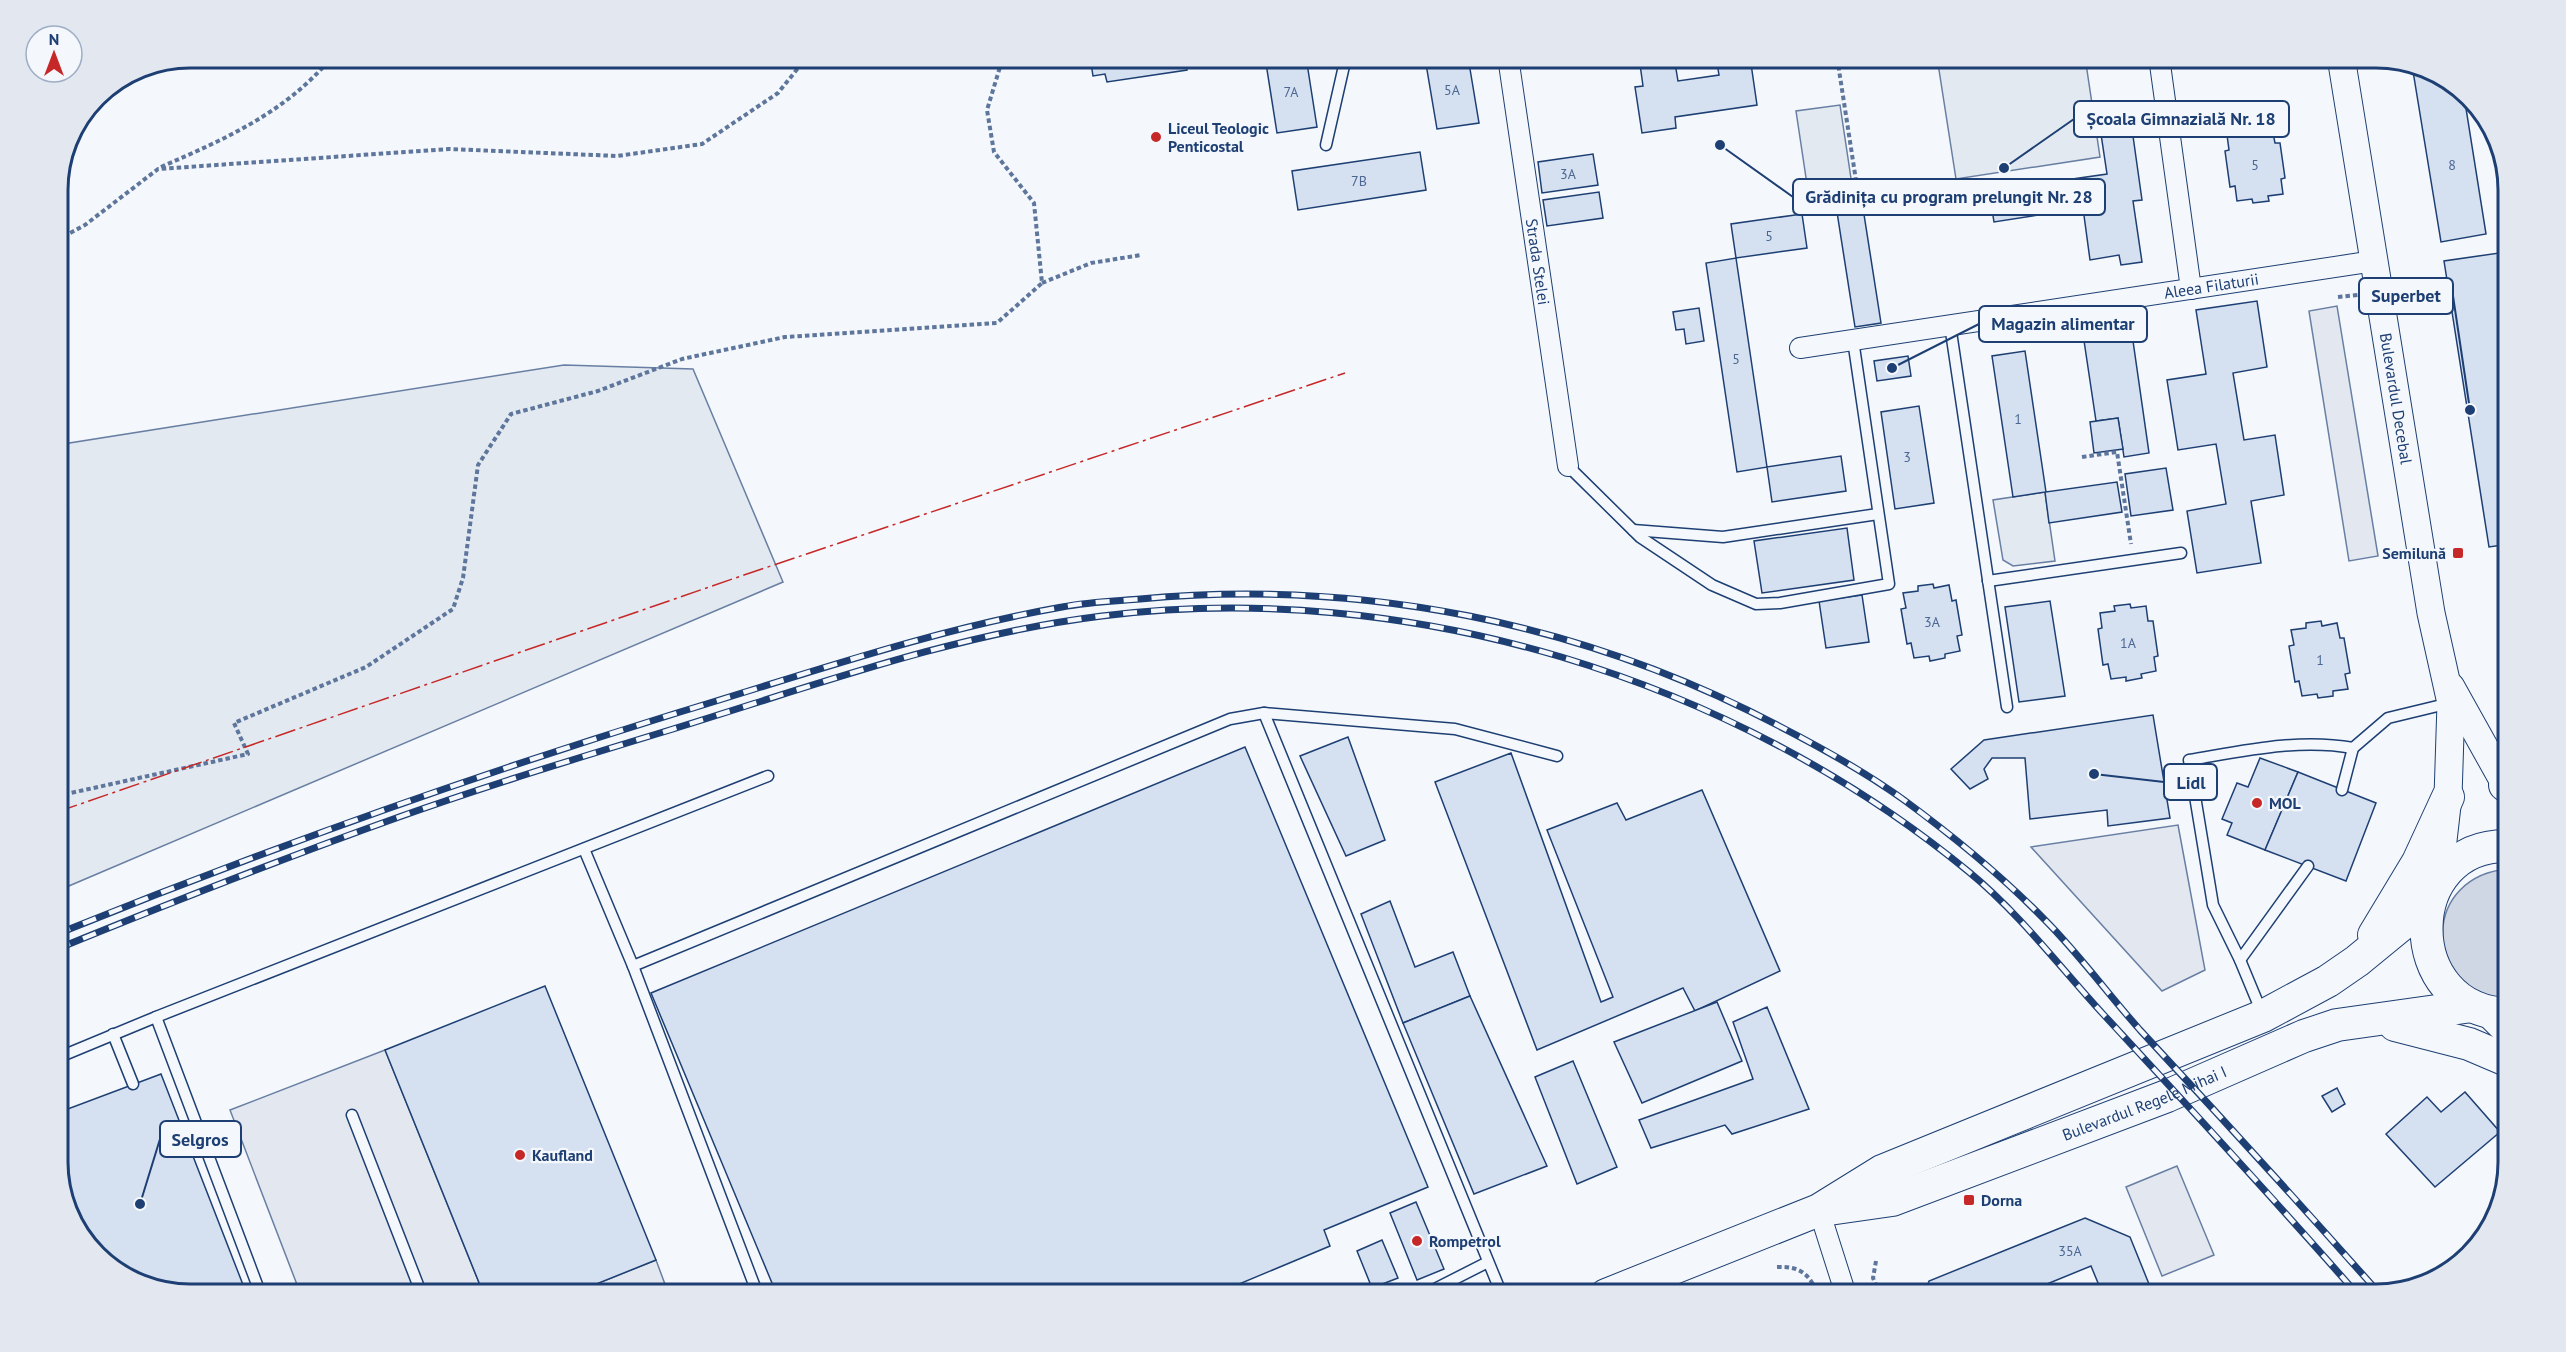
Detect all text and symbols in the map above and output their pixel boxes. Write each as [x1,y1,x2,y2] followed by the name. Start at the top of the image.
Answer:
[24,24,84,84] north arrow
[49,29,59,49] text: N
[1444,81,1461,99] house number: 5A
[1283,83,1299,101] house number: 7A
[2074,101,2289,137] callout: Școala Gimnazială Nr. 18
[2086,107,2276,130] text: Școala Gimnazială Nr. 18
[1168,118,1269,156] place label: Liceul Teologic Penticostal
[1149,130,1163,144] marker: Liceul Teologic Penticostal
[2251,156,2259,174] house number: 5
[2448,156,2456,174] house number: 8
[1560,165,1577,183] house number: 3A
[1351,172,1367,190] house number: 7B
[1793,179,2105,215] callout: Grădinița cu program prelungit Nr. 28
[1805,185,2093,208] text: Grădinița cu program prelungit Nr. 28
[1522,217,1554,306] street label: Strada Stelei
[1765,227,1773,245] house number: 5
[2163,269,2260,303] street label: Aleea Filaturii
[2359,278,2453,314] callout: Superbet
[2371,284,2441,307] text: Superbet
[1979,306,2147,342] callout: Magazin alimentar
[1991,312,2135,335] text: Magazin alimentar
[2376,332,2417,466] street label: Bulevardul Decebal
[1732,350,1740,368] house number: 5
[2014,410,2022,428] house number: 1
[1903,448,1911,466] house number: 3
[2382,543,2446,563] place label: Semilună
[2451,546,2465,560] marker: Semilună
[1924,613,1941,631] house number: 3A
[2120,634,2137,652] house number: 1A
[2316,651,2324,669] house number: 1
[2164,764,2217,800] callout: Lidl
[2176,771,2206,794] text: Lidl
[2269,793,2302,813] place label: MOL
[2250,796,2264,810] marker: MOL
[2059,1061,2230,1145] street label: Bulevardul Regele Mihai I
[160,1121,241,1157] callout: Selgros
[171,1128,229,1151] text: Selgros
[532,1145,593,1165] place label: Kaufland
[513,1148,527,1162] marker: Kaufland
[1981,1190,2022,1210] place label: Dorna
[1962,1193,1976,1207] marker: Dorna
[1429,1231,1501,1251] place label: Rompetrol
[1410,1234,1424,1248] marker: Rompetrol
[2058,1242,2083,1260] house number: 35A

